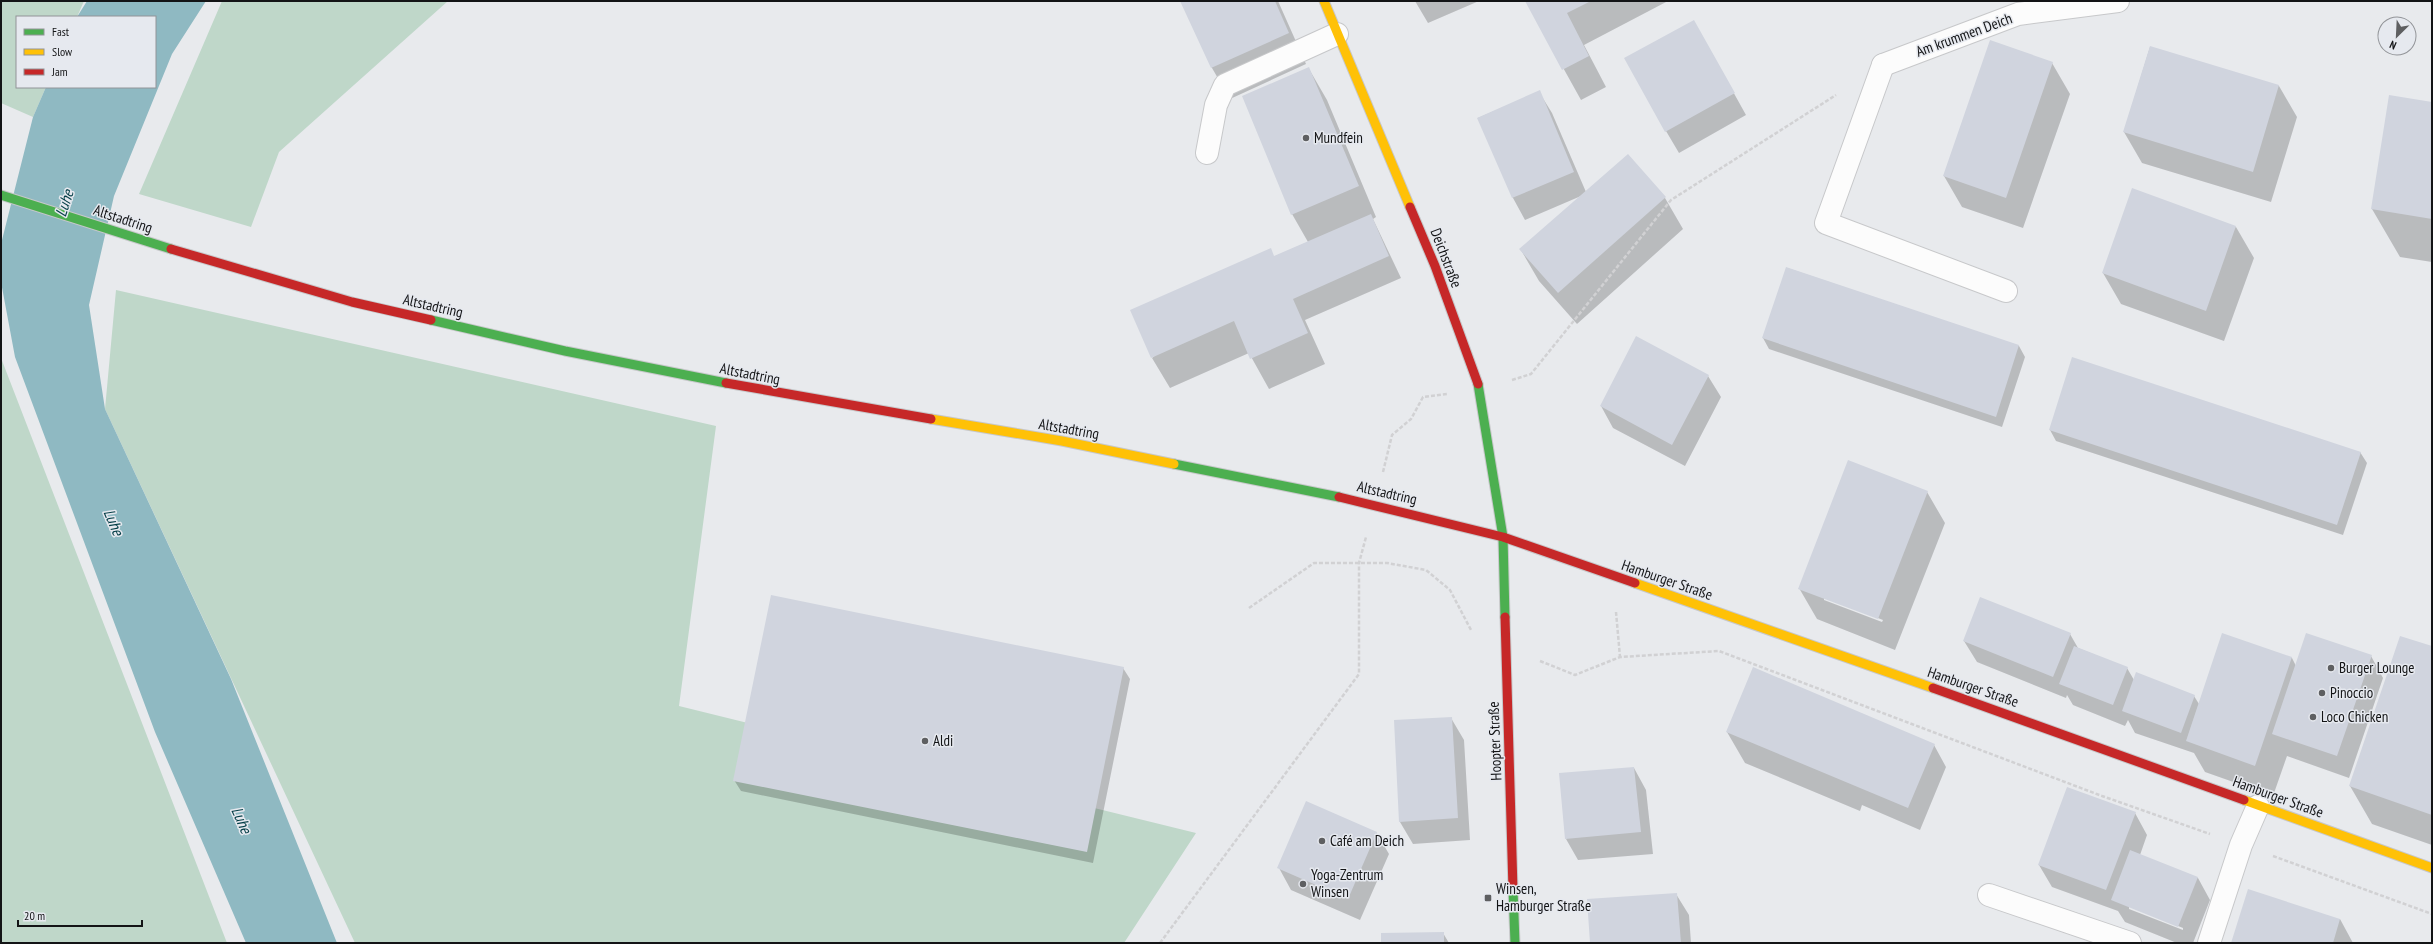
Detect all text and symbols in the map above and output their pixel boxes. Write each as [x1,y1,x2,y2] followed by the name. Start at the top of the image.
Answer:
[1913,8,2015,61] street label: Am krummen Deich
[16,16,156,88] legend
[2377,16,2417,56] north arrow
[52,24,70,39] text: Fast
[2387,38,2398,53] text: N
[52,44,73,59] text: Slow
[51,64,68,79] text: Jam
[1314,128,1363,147] place label: Mundfein
[1301,133,1311,143] marker: Mundfein
[50,186,78,219] water label: Luhe
[91,200,155,237] street label: Altstadtring
[1426,225,1466,290] street label: Deichstraße
[401,289,465,322] street label: Altstadtring
[718,358,782,389] street label: Altstadtring
[1037,414,1101,443] street label: Altstadtring
[1355,476,1419,509] street label: Altstadtring
[100,506,129,540] water label: Luhe
[1619,555,1715,604] street label: Hamburger Straße
[2339,658,2414,677] place label: Burger Lounge
[1925,662,2021,711] street label: Hamburger Straße
[2326,663,2336,673] marker: Burger Lounge
[2330,683,2373,702] place label: Pinoccio
[2317,688,2327,698] marker: Pinoccio
[1484,701,1505,781] street label: Hoopter Straße
[2321,707,2388,726] place label: Loco Chicken
[2308,712,2318,722] marker: Loco Chicken
[933,731,953,750] place label: Aldi
[920,736,930,746] marker: Aldi
[2230,771,2326,822] street label: Hamburger Straße
[227,804,257,838] water label: Luhe
[1330,831,1404,850] place label: Café am Deich
[1317,836,1327,846] marker: Café am Deich
[1311,865,1383,901] place label: Yoga-Zentrum Winsen
[1298,879,1308,889] marker: Yoga-Zentrum Winsen
[1496,879,1591,915] place label: Winsen, Hamburger Straße
[1483,893,1493,903] marker: Winsen, Hamburger Straße
[18,902,142,928] scale bar
[24,908,45,923] text: 20 m

